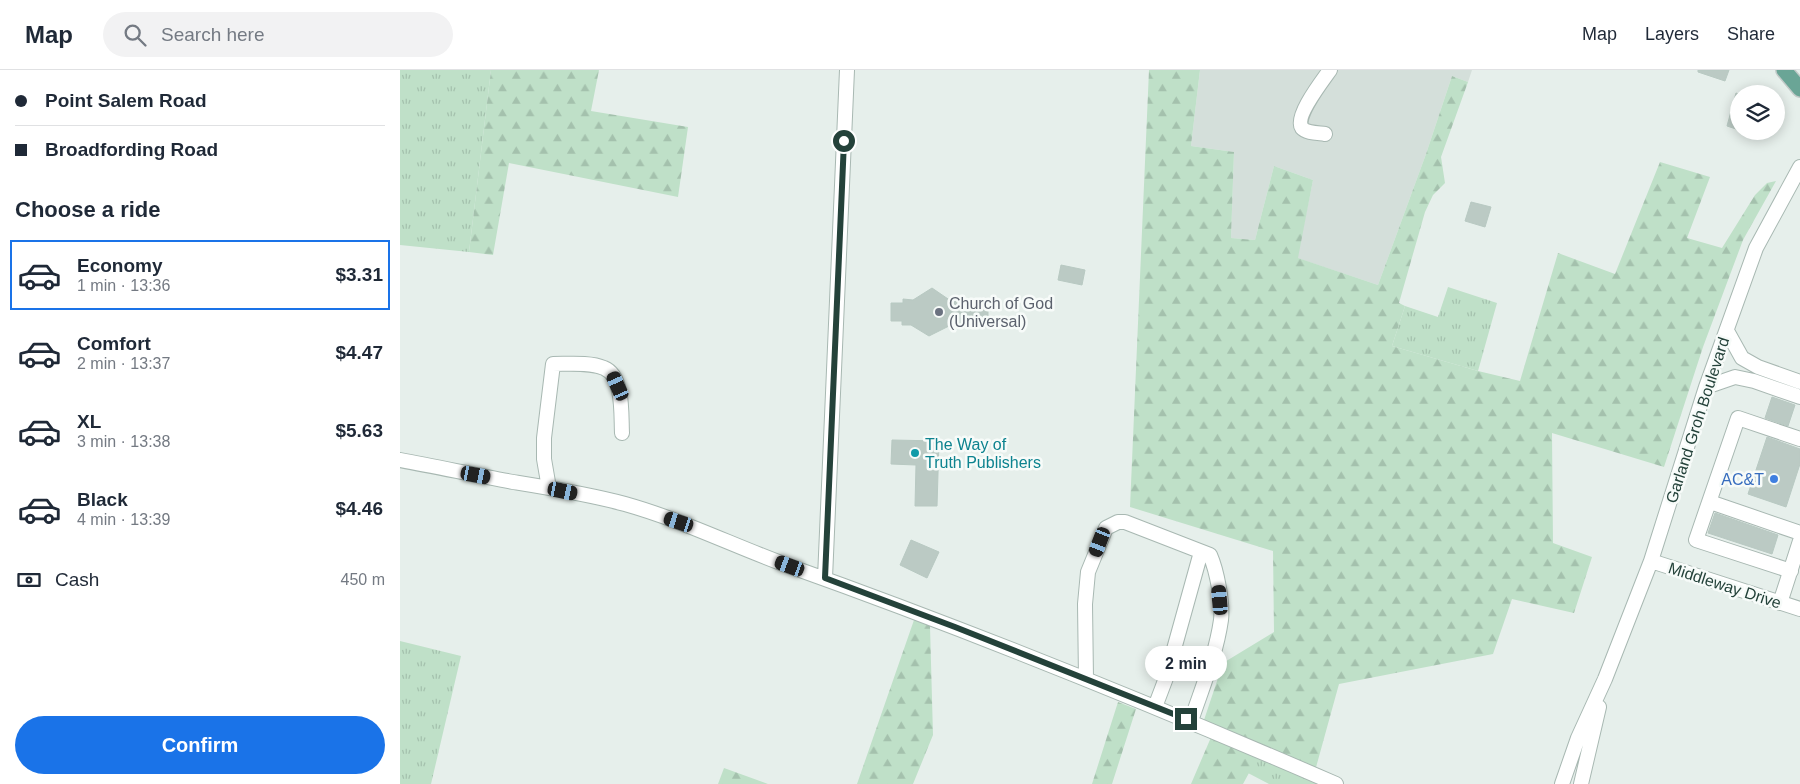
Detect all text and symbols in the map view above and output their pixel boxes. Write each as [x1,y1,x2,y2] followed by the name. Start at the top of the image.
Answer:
[103,12,453,57] search box
[25,21,73,48] text: Map
[121,21,149,49] icon: search
[161,24,265,45] text: Search here
[1582,24,1617,44] text: Map
[1645,24,1699,44] text: Layers
[1727,24,1775,44] text: Share
[1730,85,1785,140] map controls
[1730,85,1785,140] button: layers
[45,90,207,111] text: Point Salem Road
[833,130,855,152] route start
[45,139,218,160] text: Broadfording Road
[15,197,160,222] text: Choose a ride
[17,253,62,298] icon: car
[77,255,163,276] text: Economy
[335,264,383,285] text: $3.31
[77,277,170,294] text: 1 min · 13:36
[949,295,1053,330] place label: Church of God (Universal)
[933,306,945,318] marker: Church of God (Universal)
[17,331,62,376] icon: car
[77,333,151,354] text: Comfort
[1663,335,1732,505] street label: Garland Groh Boulevard
[335,342,383,363] text: $4.47
[77,355,170,372] text: 2 min · 13:37
[605,369,630,403] car
[17,409,62,454] icon: car
[77,411,101,432] text: XL
[335,420,383,441] text: $5.63
[77,433,170,450] text: 3 min · 13:38
[925,436,1041,471] place label: The Way of Truth Publishers
[909,447,921,459] marker: The Way of Truth Publishers
[459,465,492,485] car
[1721,471,1764,488] place label: AC&T
[1768,473,1780,485] marker: AC&T
[546,481,579,501] car
[17,487,62,532] icon: car
[77,489,128,510] text: Black
[335,498,383,519] text: $4.46
[662,510,695,534] car
[77,511,170,528] text: 4 min · 13:39
[1087,525,1112,559] car
[773,554,806,578] car
[1666,559,1783,612] street label: Middleway Drive
[15,566,43,594] icon: cash
[55,569,99,590] text: Cash
[341,571,385,588] text: 450 m
[1211,584,1228,616] car
[1145,646,1227,682] callout: 2 min
[1165,655,1207,672] text: 2 min
[1175,708,1197,730] route end
[15,716,385,774] button: Confirm

